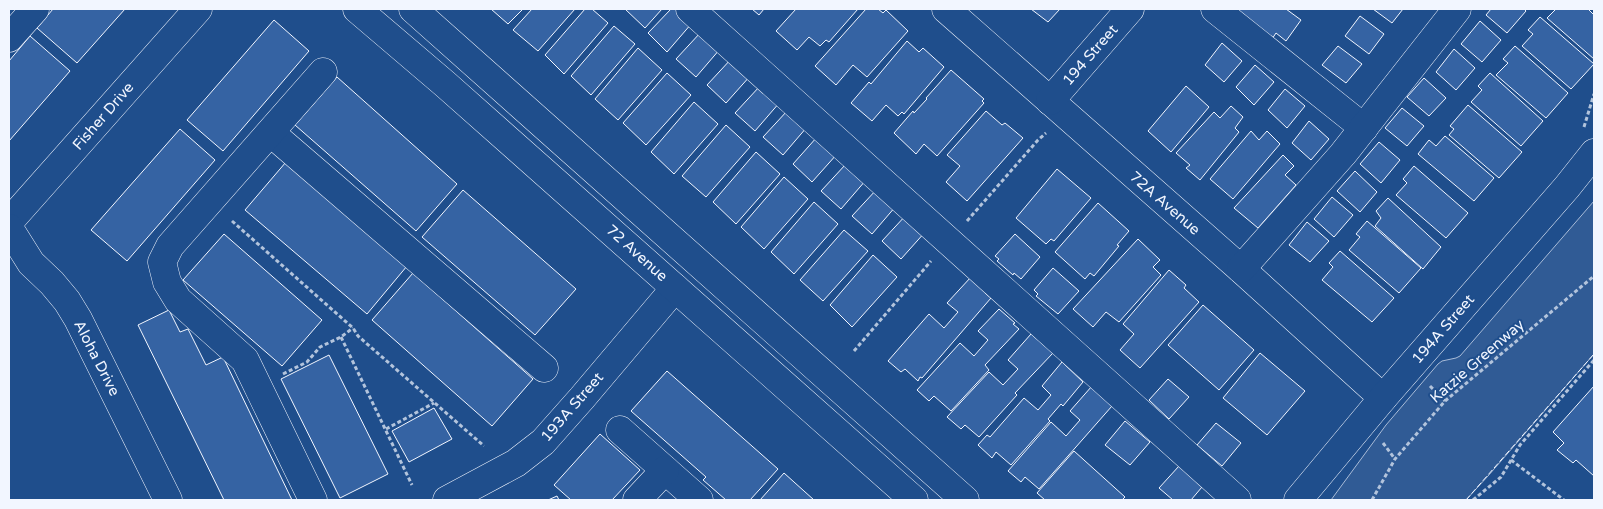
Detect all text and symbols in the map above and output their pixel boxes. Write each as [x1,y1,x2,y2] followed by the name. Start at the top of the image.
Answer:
[1059,21,1122,89] street label: 194 Street
[69,78,137,154] street label: Fisher Drive
[1126,167,1204,239] street label: 72A Avenue
[603,221,671,285] street label: 72 Avenue
[1408,290,1478,367] street label: 194A Street
[1426,315,1528,407] street label: Katzie Greenway
[70,317,124,399] street label: Aloha Drive
[537,368,607,445] street label: 193A Street

